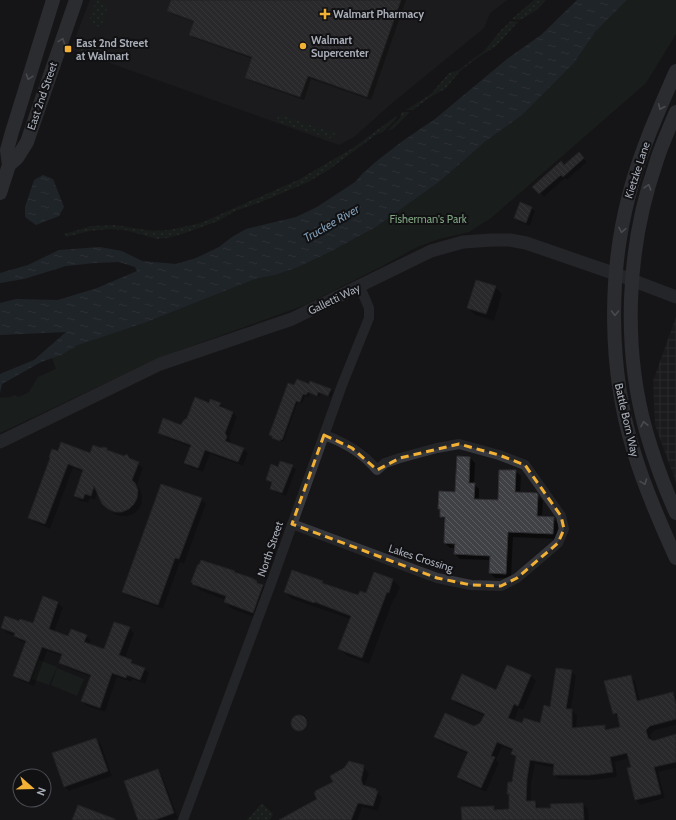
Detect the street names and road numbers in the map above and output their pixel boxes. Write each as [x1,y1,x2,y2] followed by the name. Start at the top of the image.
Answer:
[24,60,60,132] street label: East 2nd Street
[621,140,653,200] street label: Kietzke Lane
[306,280,363,318] street label: Galletti Way
[612,382,642,459] street label: Battle Born Way
[254,519,286,578] street label: North Street
[387,541,456,575] street label: Lakes Crossing

